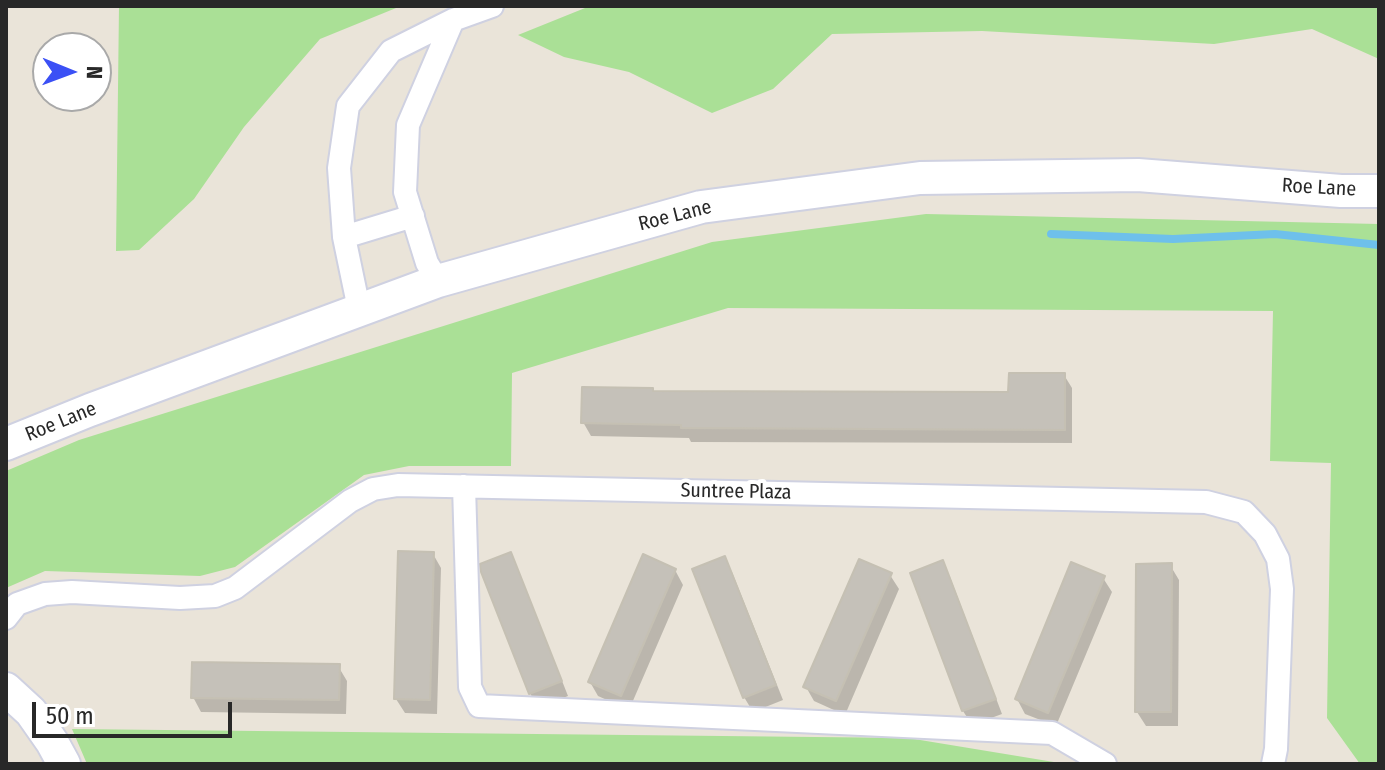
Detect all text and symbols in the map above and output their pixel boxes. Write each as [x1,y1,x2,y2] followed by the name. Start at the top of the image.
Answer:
[32,32,112,112] north arrow
[81,66,108,79] text: N
[1281,174,1357,202] street label: Roe Lane
[636,195,714,237] street label: Roe Lane
[22,397,100,447] street label: Roe Lane
[680,479,792,505] street label: Suntree Plaza
[36,686,236,736] scale bar
[46,702,94,730] text: 50 m

